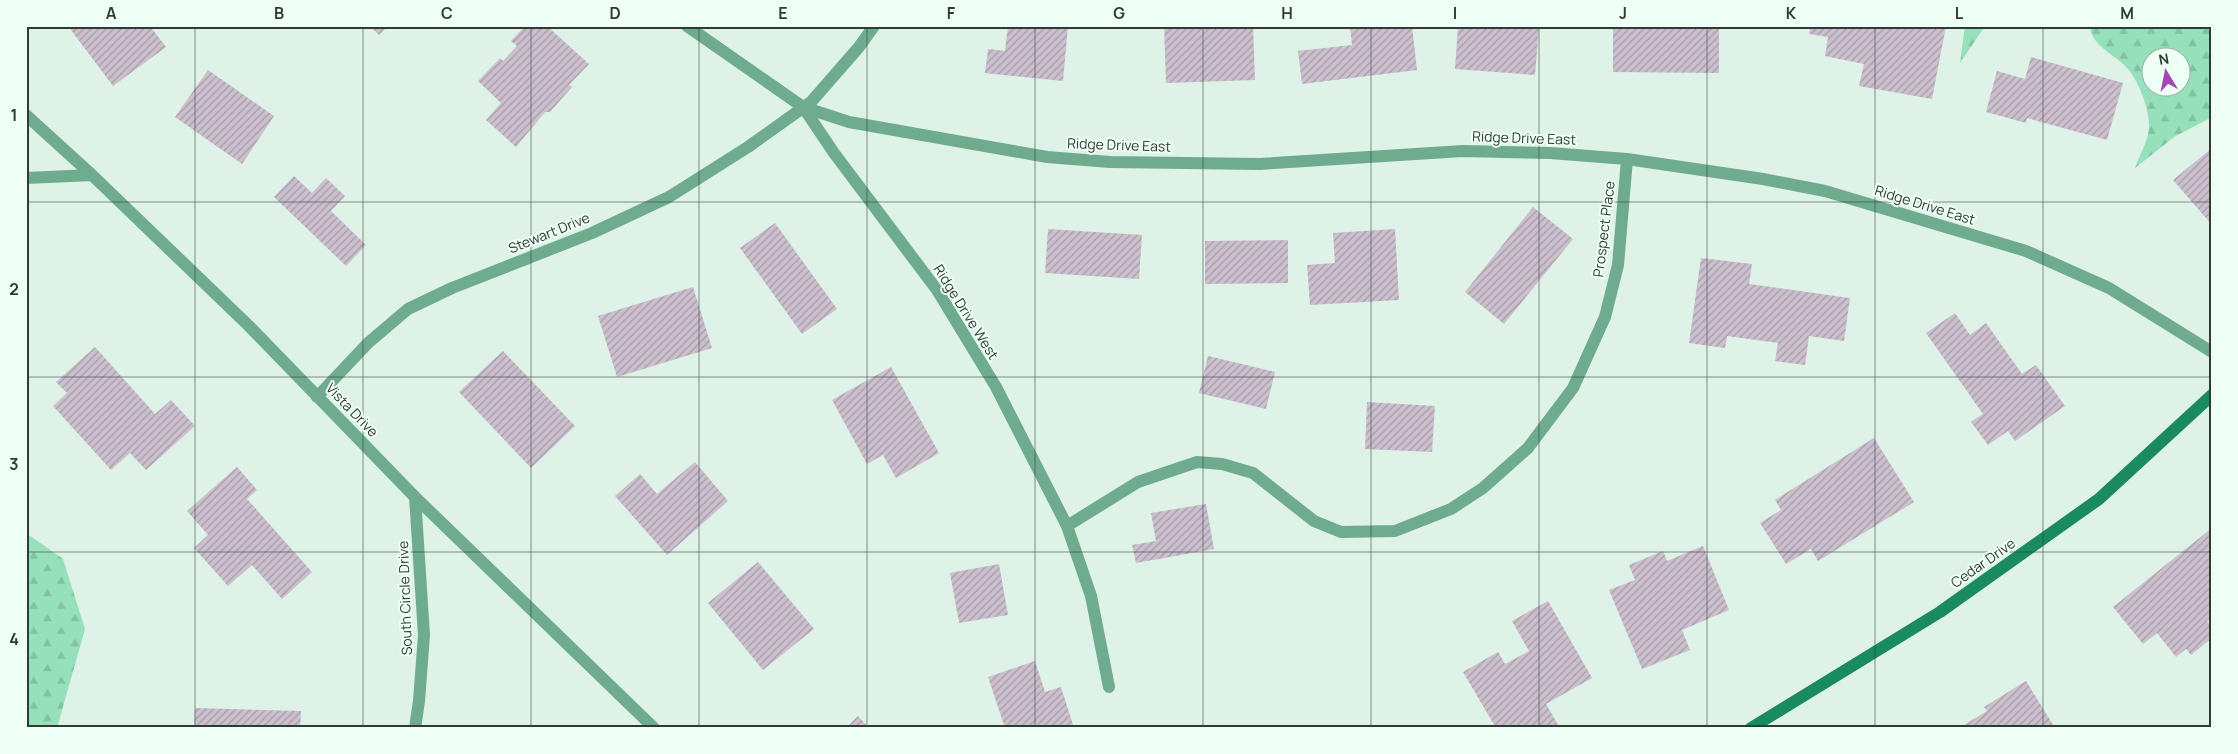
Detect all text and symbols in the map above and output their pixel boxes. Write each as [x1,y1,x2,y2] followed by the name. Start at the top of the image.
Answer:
[106,2,117,24] text: A
[274,2,284,24] text: B
[441,2,453,24] text: C
[609,2,621,24] text: D
[778,2,788,24] text: E
[947,2,956,24] text: F
[1113,2,1125,24] text: G
[1281,2,1293,24] text: H
[1453,2,1457,24] text: I
[1619,2,1627,24] text: J
[1786,2,1797,24] text: K
[1955,2,1964,24] text: L
[2120,2,2134,24] text: M
[2140,48,2190,98] north arrow
[2157,48,2170,69] text: N
[10,104,18,126] text: 1
[1472,126,1577,149] street label: Ridge Drive East
[1067,133,1172,156] street label: Ridge Drive East
[1588,180,1619,278] street label: Prospect Place
[1873,180,1978,229] street label: Ridge Drive East
[505,208,592,257] street label: Stewart Drive
[930,261,1003,363] street label: Ridge Drive West
[9,278,19,300] text: 2
[322,379,383,441] street label: Vista Drive
[9,453,19,475] text: 3
[1947,533,2019,592] street label: Cedar Drive
[393,540,416,656] street label: South Circle Drive
[9,628,19,650] text: 4

